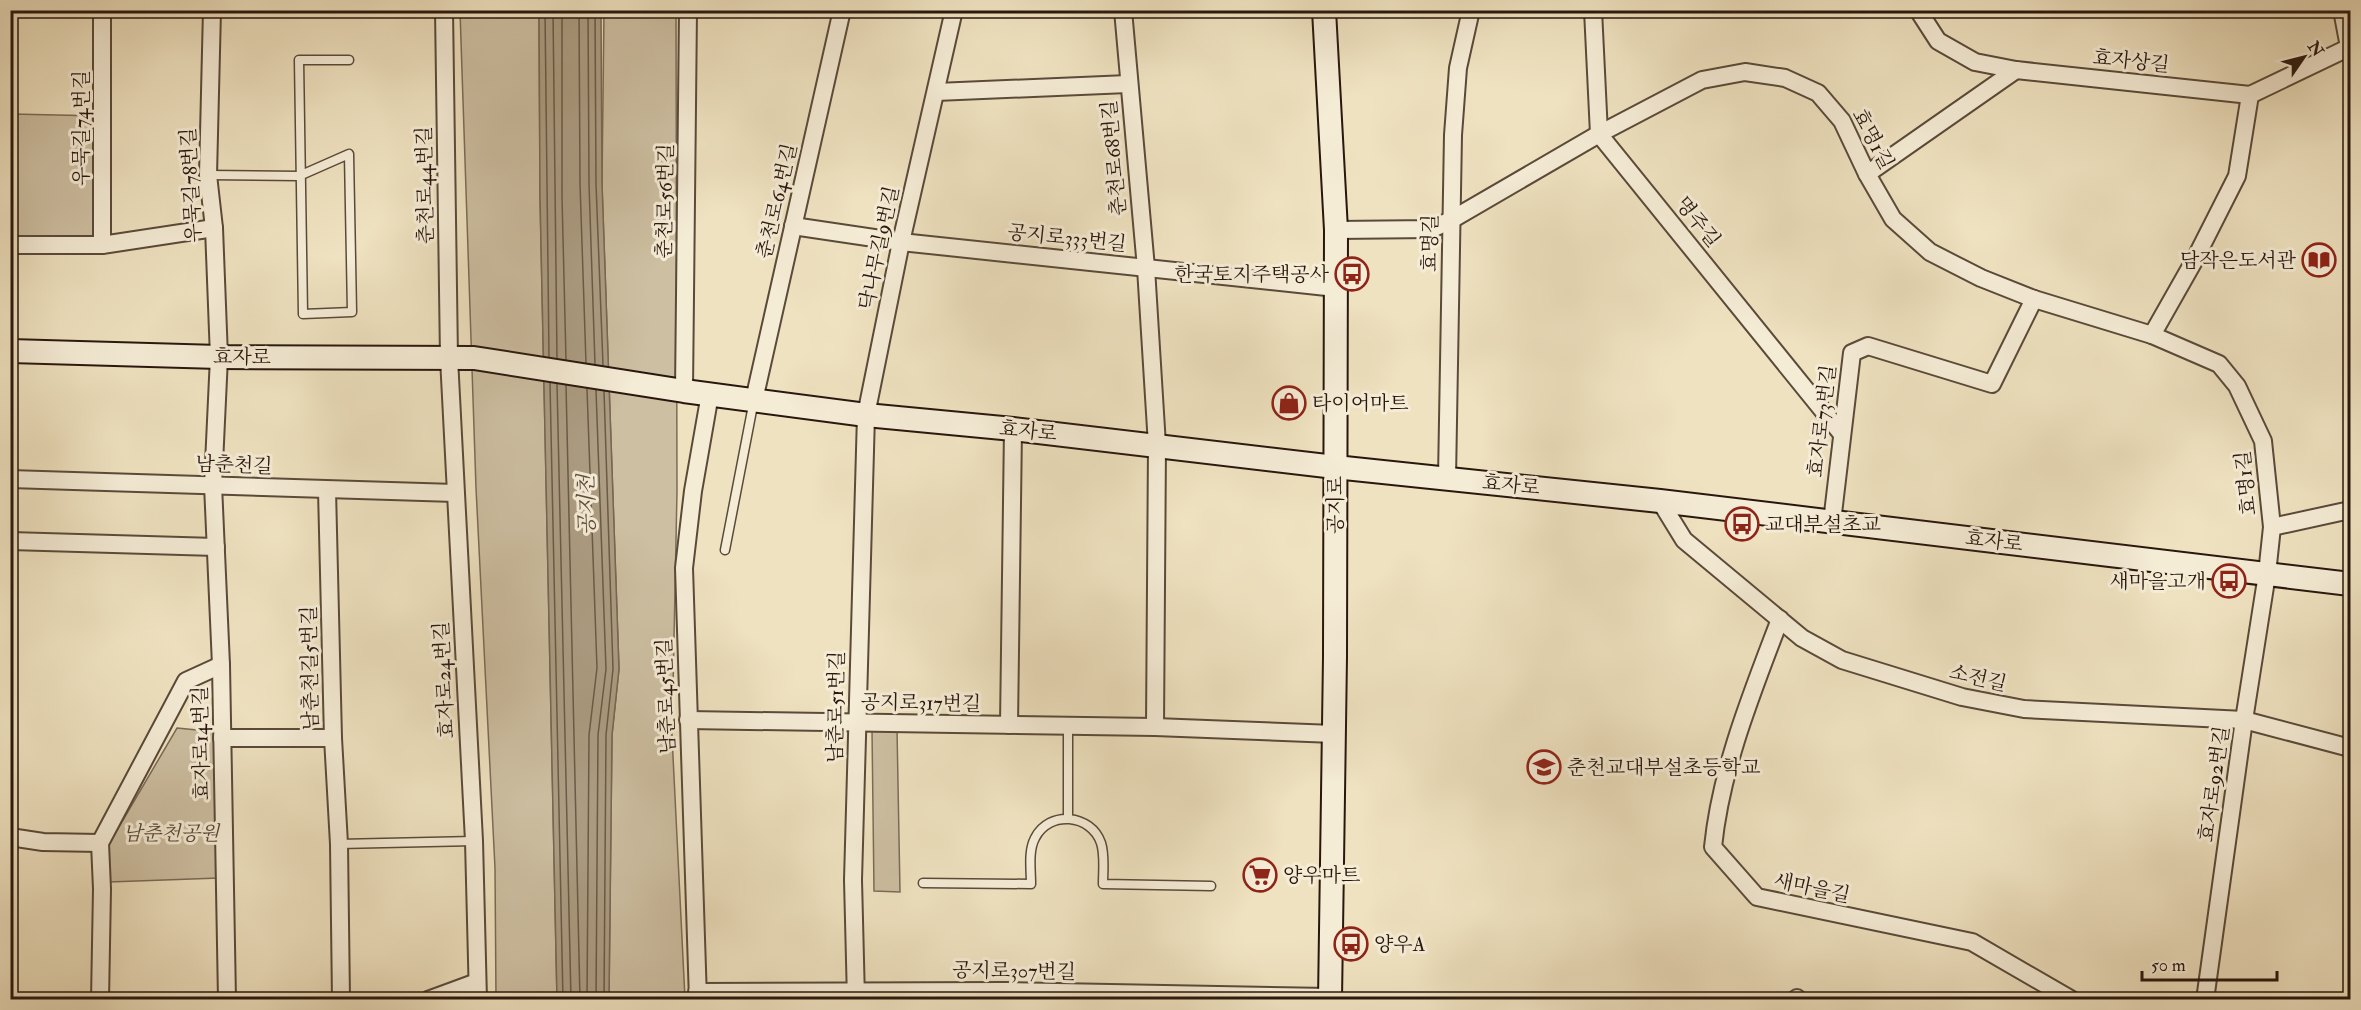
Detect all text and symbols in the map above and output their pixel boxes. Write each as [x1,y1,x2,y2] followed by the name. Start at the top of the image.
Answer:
[2274,27,2334,87] north arrow
[2303,37,2328,61] text: N
[2091,45,2171,77] street label: 효자상길
[69,70,94,186] street label: 우묵길74번길
[1096,99,1132,217] street label: 춘천로68번길
[1847,104,1899,174] street label: 효명1길
[411,126,439,244] street label: 춘천로44번길
[176,127,206,243] street label: 우묵길78번길
[752,141,802,261] street label: 춘천로64번길
[651,143,679,259] street label: 춘천로56번길
[854,184,904,312] street label: 닥나무길9번길
[1670,192,1726,252] street label: 명주길
[1417,214,1443,272] street label: 효명길
[1006,219,1128,257] street label: 공지로333번길
[2301,242,2337,278] library icon: 담작은도서관
[2180,248,2297,273] place label: 담작은도서관
[1334,256,1370,292] bus stop icon: 한국토지주택공사
[1174,262,1330,287] place label: 한국토지주택공사
[213,344,271,370] street label: 효자로
[1803,363,1841,479] street label: 효자로73번길
[1271,385,1307,421] shop icon: 타이어마트
[1312,391,1409,416] place label: 타이어마트
[998,416,1058,446] street label: 효자로
[2230,449,2262,517] street label: 효명1길
[195,451,273,479] street label: 남춘천길
[1481,470,1541,500] street label: 효자로
[573,473,601,536] water label: 공지천
[1323,476,1348,534] street label: 공지로
[1724,506,1760,542] bus stop icon: 교대부설초교
[1765,512,1882,537] place label: 교대부설초교
[1964,525,2024,557] street label: 효자로
[2211,563,2247,599] bus stop icon: 새마을고개
[2109,569,2206,594] place label: 새마을고개
[296,605,324,731] street label: 남춘천길5번길
[428,621,460,739] street label: 효자로24번길
[651,638,681,754] street label: 남춘로45번길
[823,651,849,763] street label: 남춘로51번길
[1947,659,2009,697] street label: 소전길
[188,686,214,800] street label: 효자로14번길
[860,689,982,717] street label: 공지로317번길
[2193,724,2235,844] street label: 효자로92번길
[1526,749,1562,785] school or university icon: 춘천교대부설초등학교
[1567,755,1761,780] place label: 춘천교대부설초등학교
[123,821,221,846] park label: 남춘천공원
[1242,857,1278,893] supermarket icon: 양우마트
[1283,863,1360,888] place label: 양우마트
[1772,868,1852,908] street label: 새마을길
[1333,926,1369,962] bus stop icon: 양우A
[1374,932,1426,957] place label: 양우A
[2142,944,2277,982] scale bar
[2151,954,2186,977] text: 50 m
[952,957,1076,985] street label: 공지로307번길

